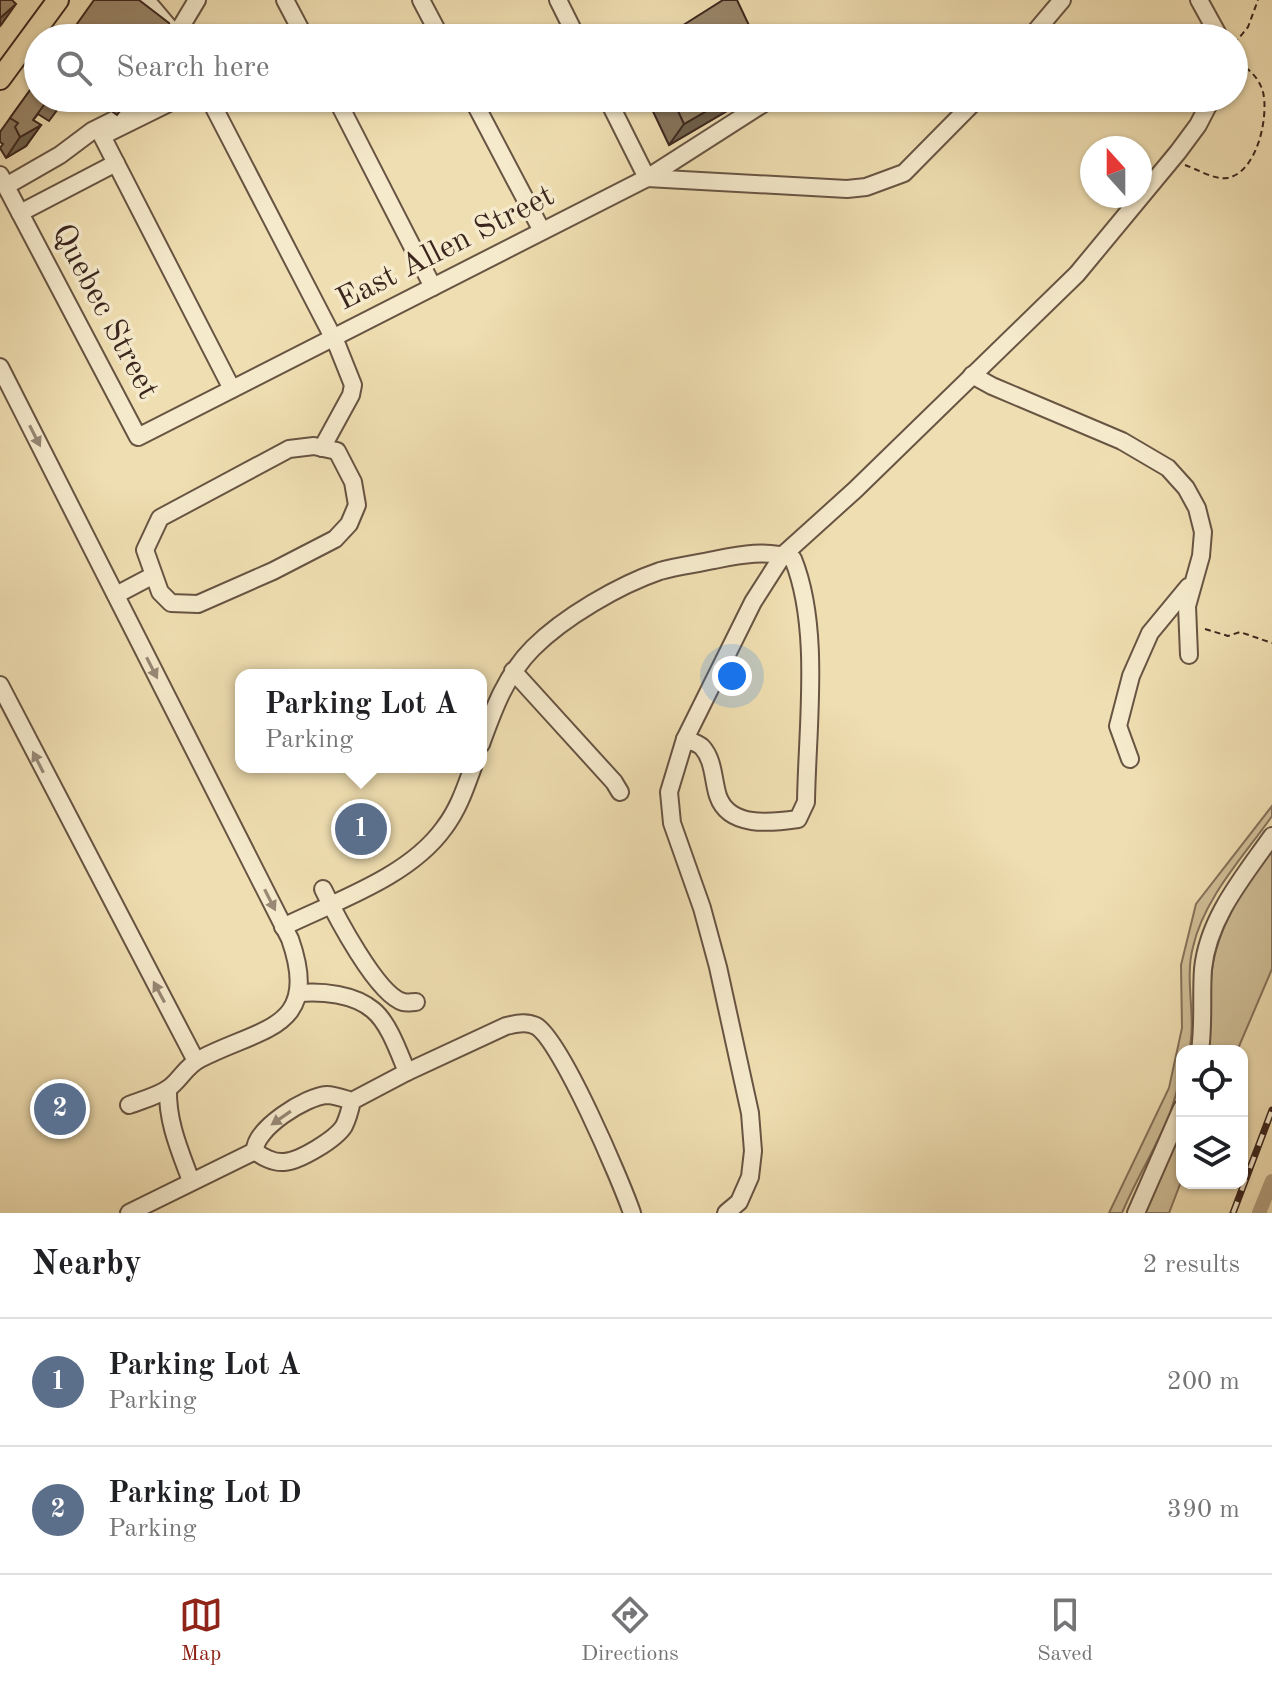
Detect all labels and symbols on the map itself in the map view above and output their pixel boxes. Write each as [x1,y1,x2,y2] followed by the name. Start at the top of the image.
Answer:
[1080,136,1152,208] north arrow
[332,180,560,318] street label: East Allen Street
[45,219,163,405] street label: Quebec Street
[29,425,42,448] one-way arrow
[712,656,752,696] your location
[146,657,159,680] one-way arrow
[32,750,45,773] one-way arrow
[335,799,387,859] pin: 1
[263,889,276,912] one-way arrow
[152,981,165,1004] one-way arrow
[34,1079,86,1139] pin: 2
[270,1110,291,1125] one-way arrow

